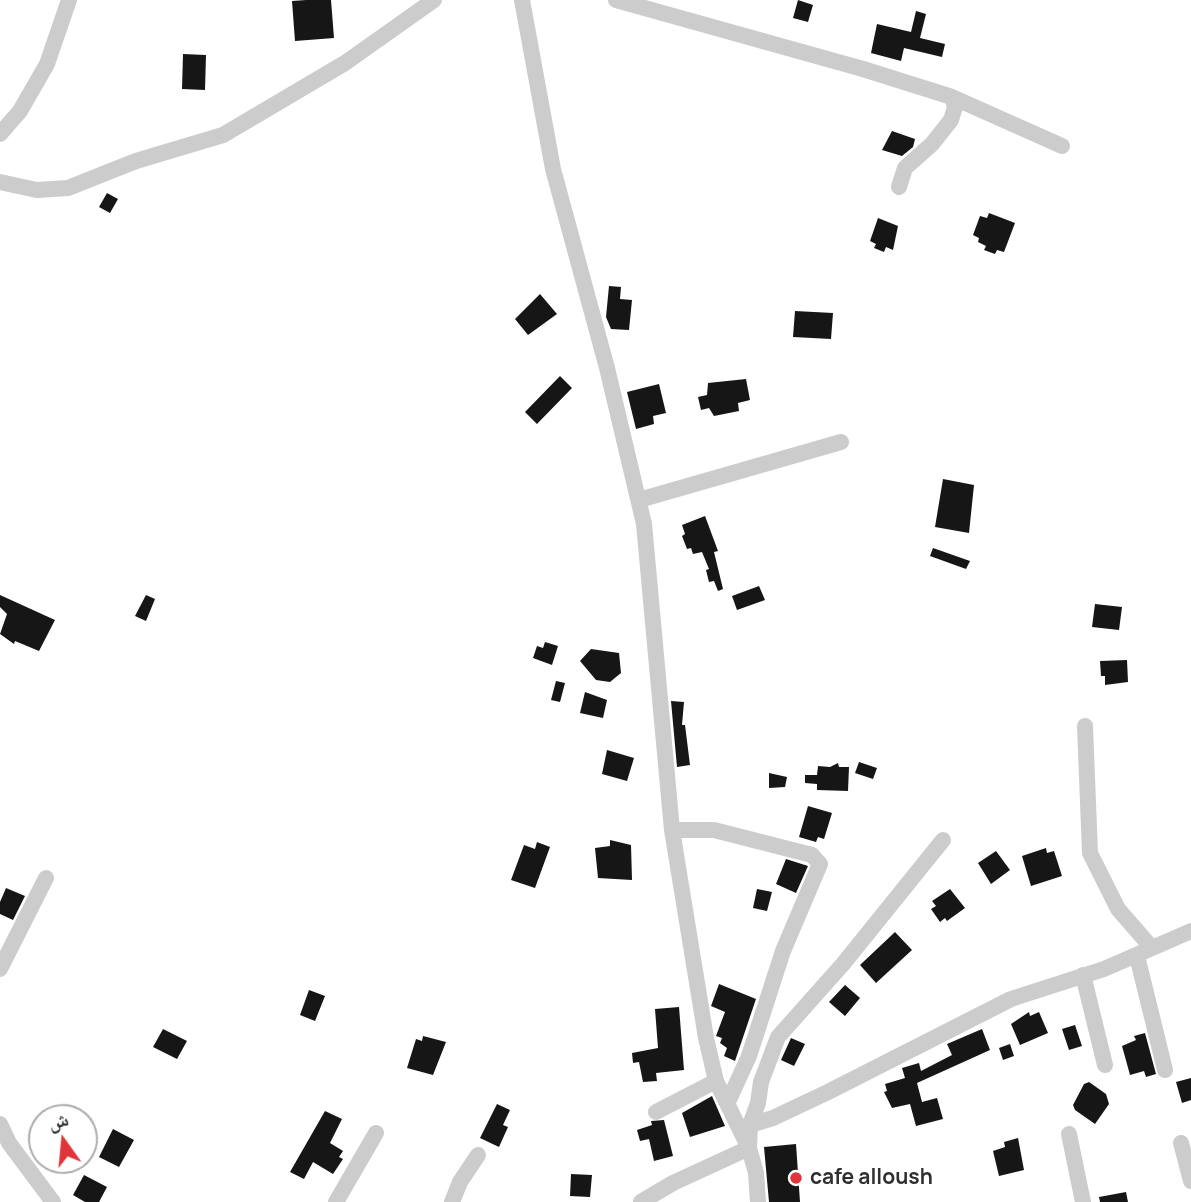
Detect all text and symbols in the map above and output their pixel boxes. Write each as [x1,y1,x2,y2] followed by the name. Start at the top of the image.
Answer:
[28,1104,98,1174] north arrow
[45,1105,71,1136] text: ش
[810,1165,933,1191] place label: cafe alloush
[788,1170,804,1186] marker: cafe alloush

